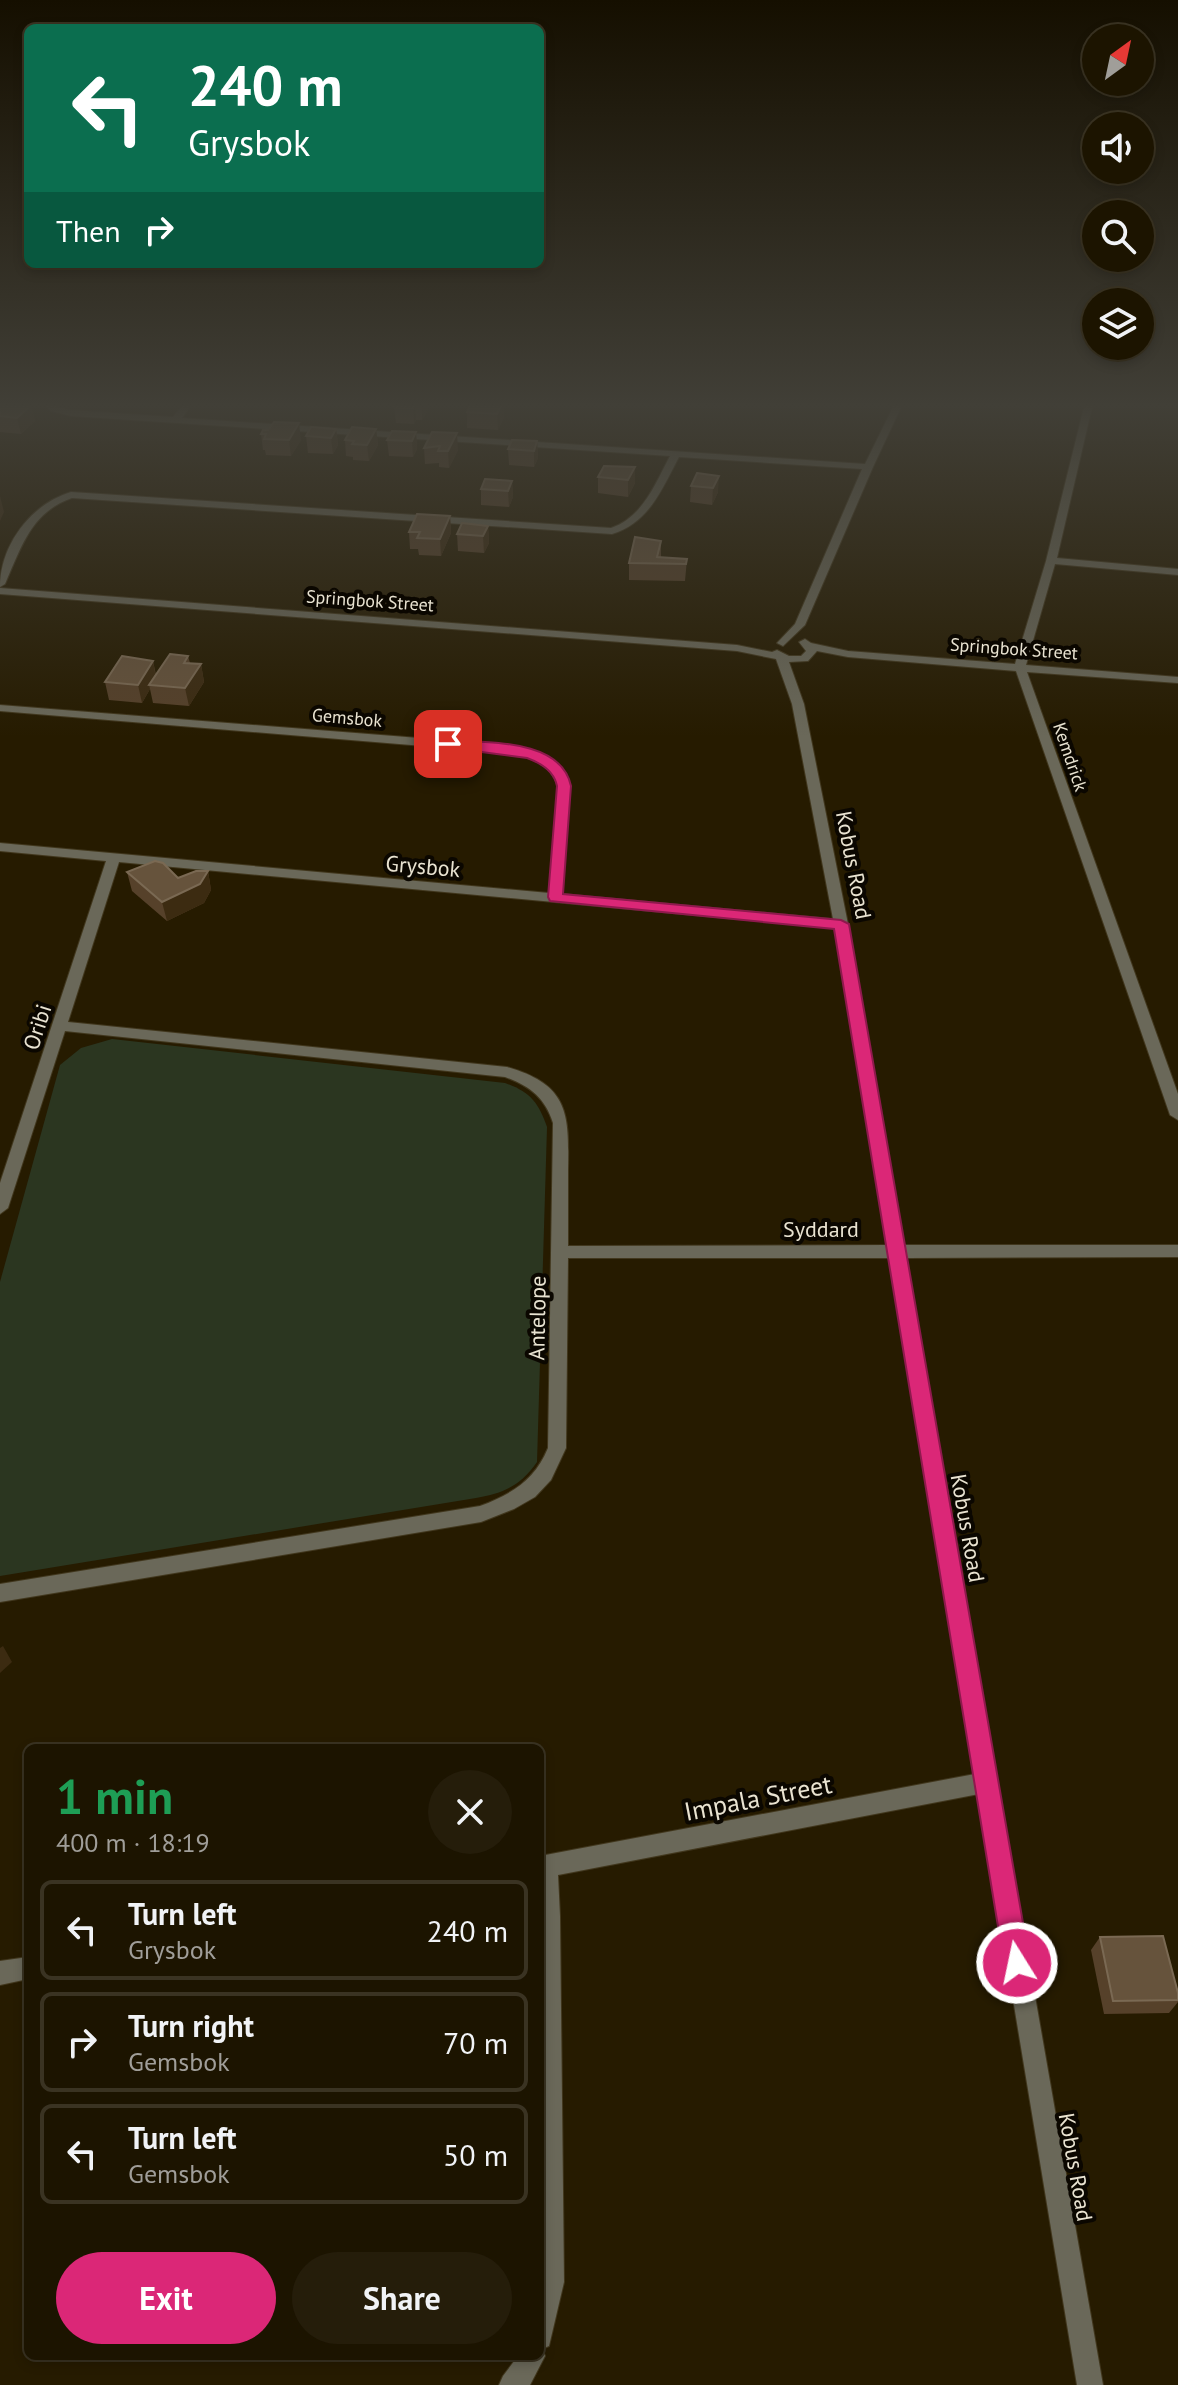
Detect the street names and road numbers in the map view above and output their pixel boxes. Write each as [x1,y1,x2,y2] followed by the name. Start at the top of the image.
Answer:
[305,585,435,616] street label: Springbok Street
[949,633,1079,664] street label: Springbok Street
[311,703,383,732] street label: Gemsbok
[1048,719,1093,795] street label: Kemdrick
[830,809,878,921] street label: Kobus Road
[385,849,462,883] street label: Grysbok
[17,1001,57,1053] street label: Oribi
[783,1215,859,1243] street label: Syddard
[522,1275,552,1361] street label: Antelope
[945,1472,991,1584] street label: Kobus Road
[681,1767,835,1828] street label: Impala Street
[1053,2111,1099,2223] street label: Kobus Road

